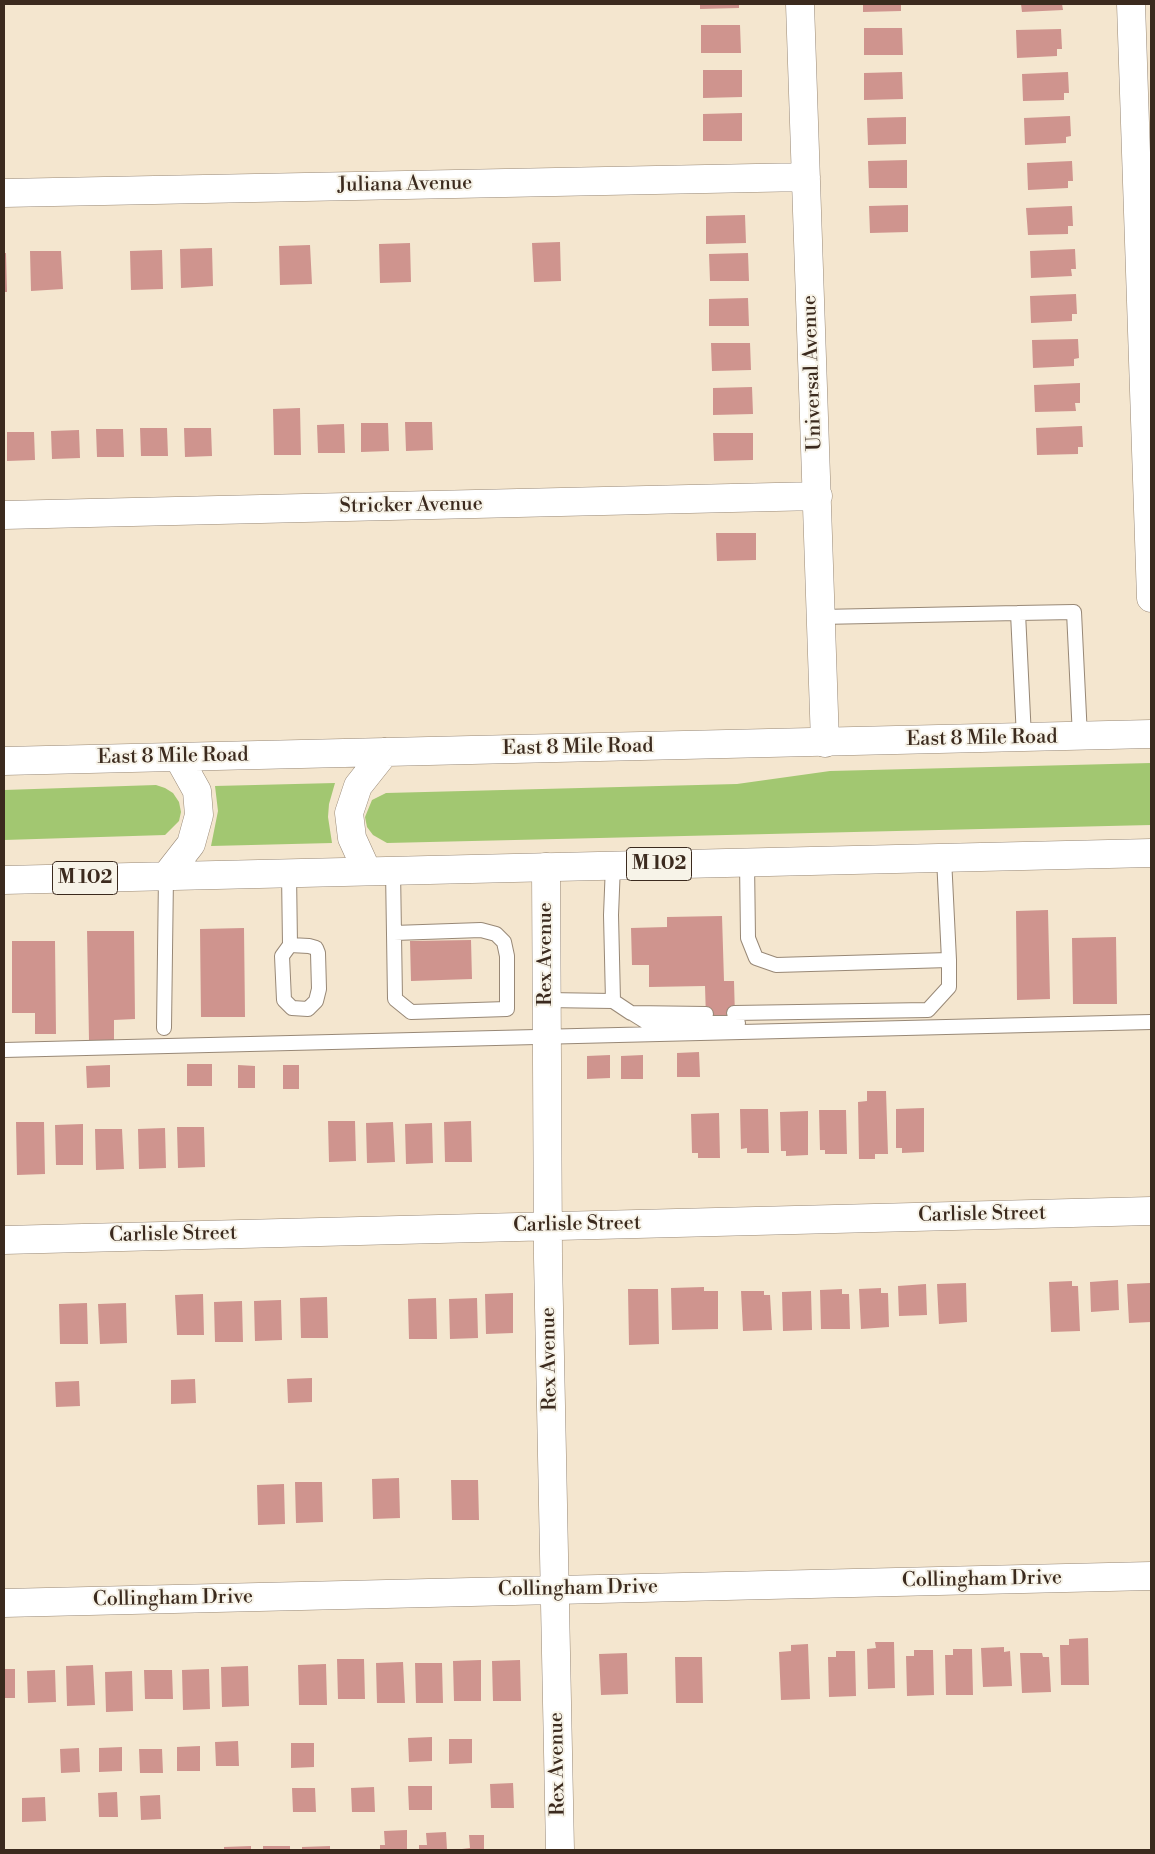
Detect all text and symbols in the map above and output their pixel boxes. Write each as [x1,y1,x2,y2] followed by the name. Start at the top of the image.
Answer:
[337,172,473,198] street label: Juliana Avenue
[798,295,828,451] street label: Universal Avenue
[339,493,483,519] street label: Stricker Avenue
[906,726,1058,752] street label: East 8 Mile Road
[502,735,654,761] street label: East 8 Mile Road
[97,744,249,770] street label: East 8 Mile Road
[626,848,692,881] road number: M 102
[52,861,118,894] road number: M 102
[534,902,558,1006] street label: Rex Avenue
[918,1202,1046,1228] street label: Carlisle Street
[513,1212,641,1238] street label: Carlisle Street
[109,1222,237,1248] street label: Carlisle Street
[537,1307,563,1411] street label: Rex Avenue
[902,1567,1062,1593] street label: Collingham Drive
[498,1576,658,1602] street label: Collingham Drive
[93,1586,253,1612] street label: Collingham Drive
[545,1712,571,1816] street label: Rex Avenue

